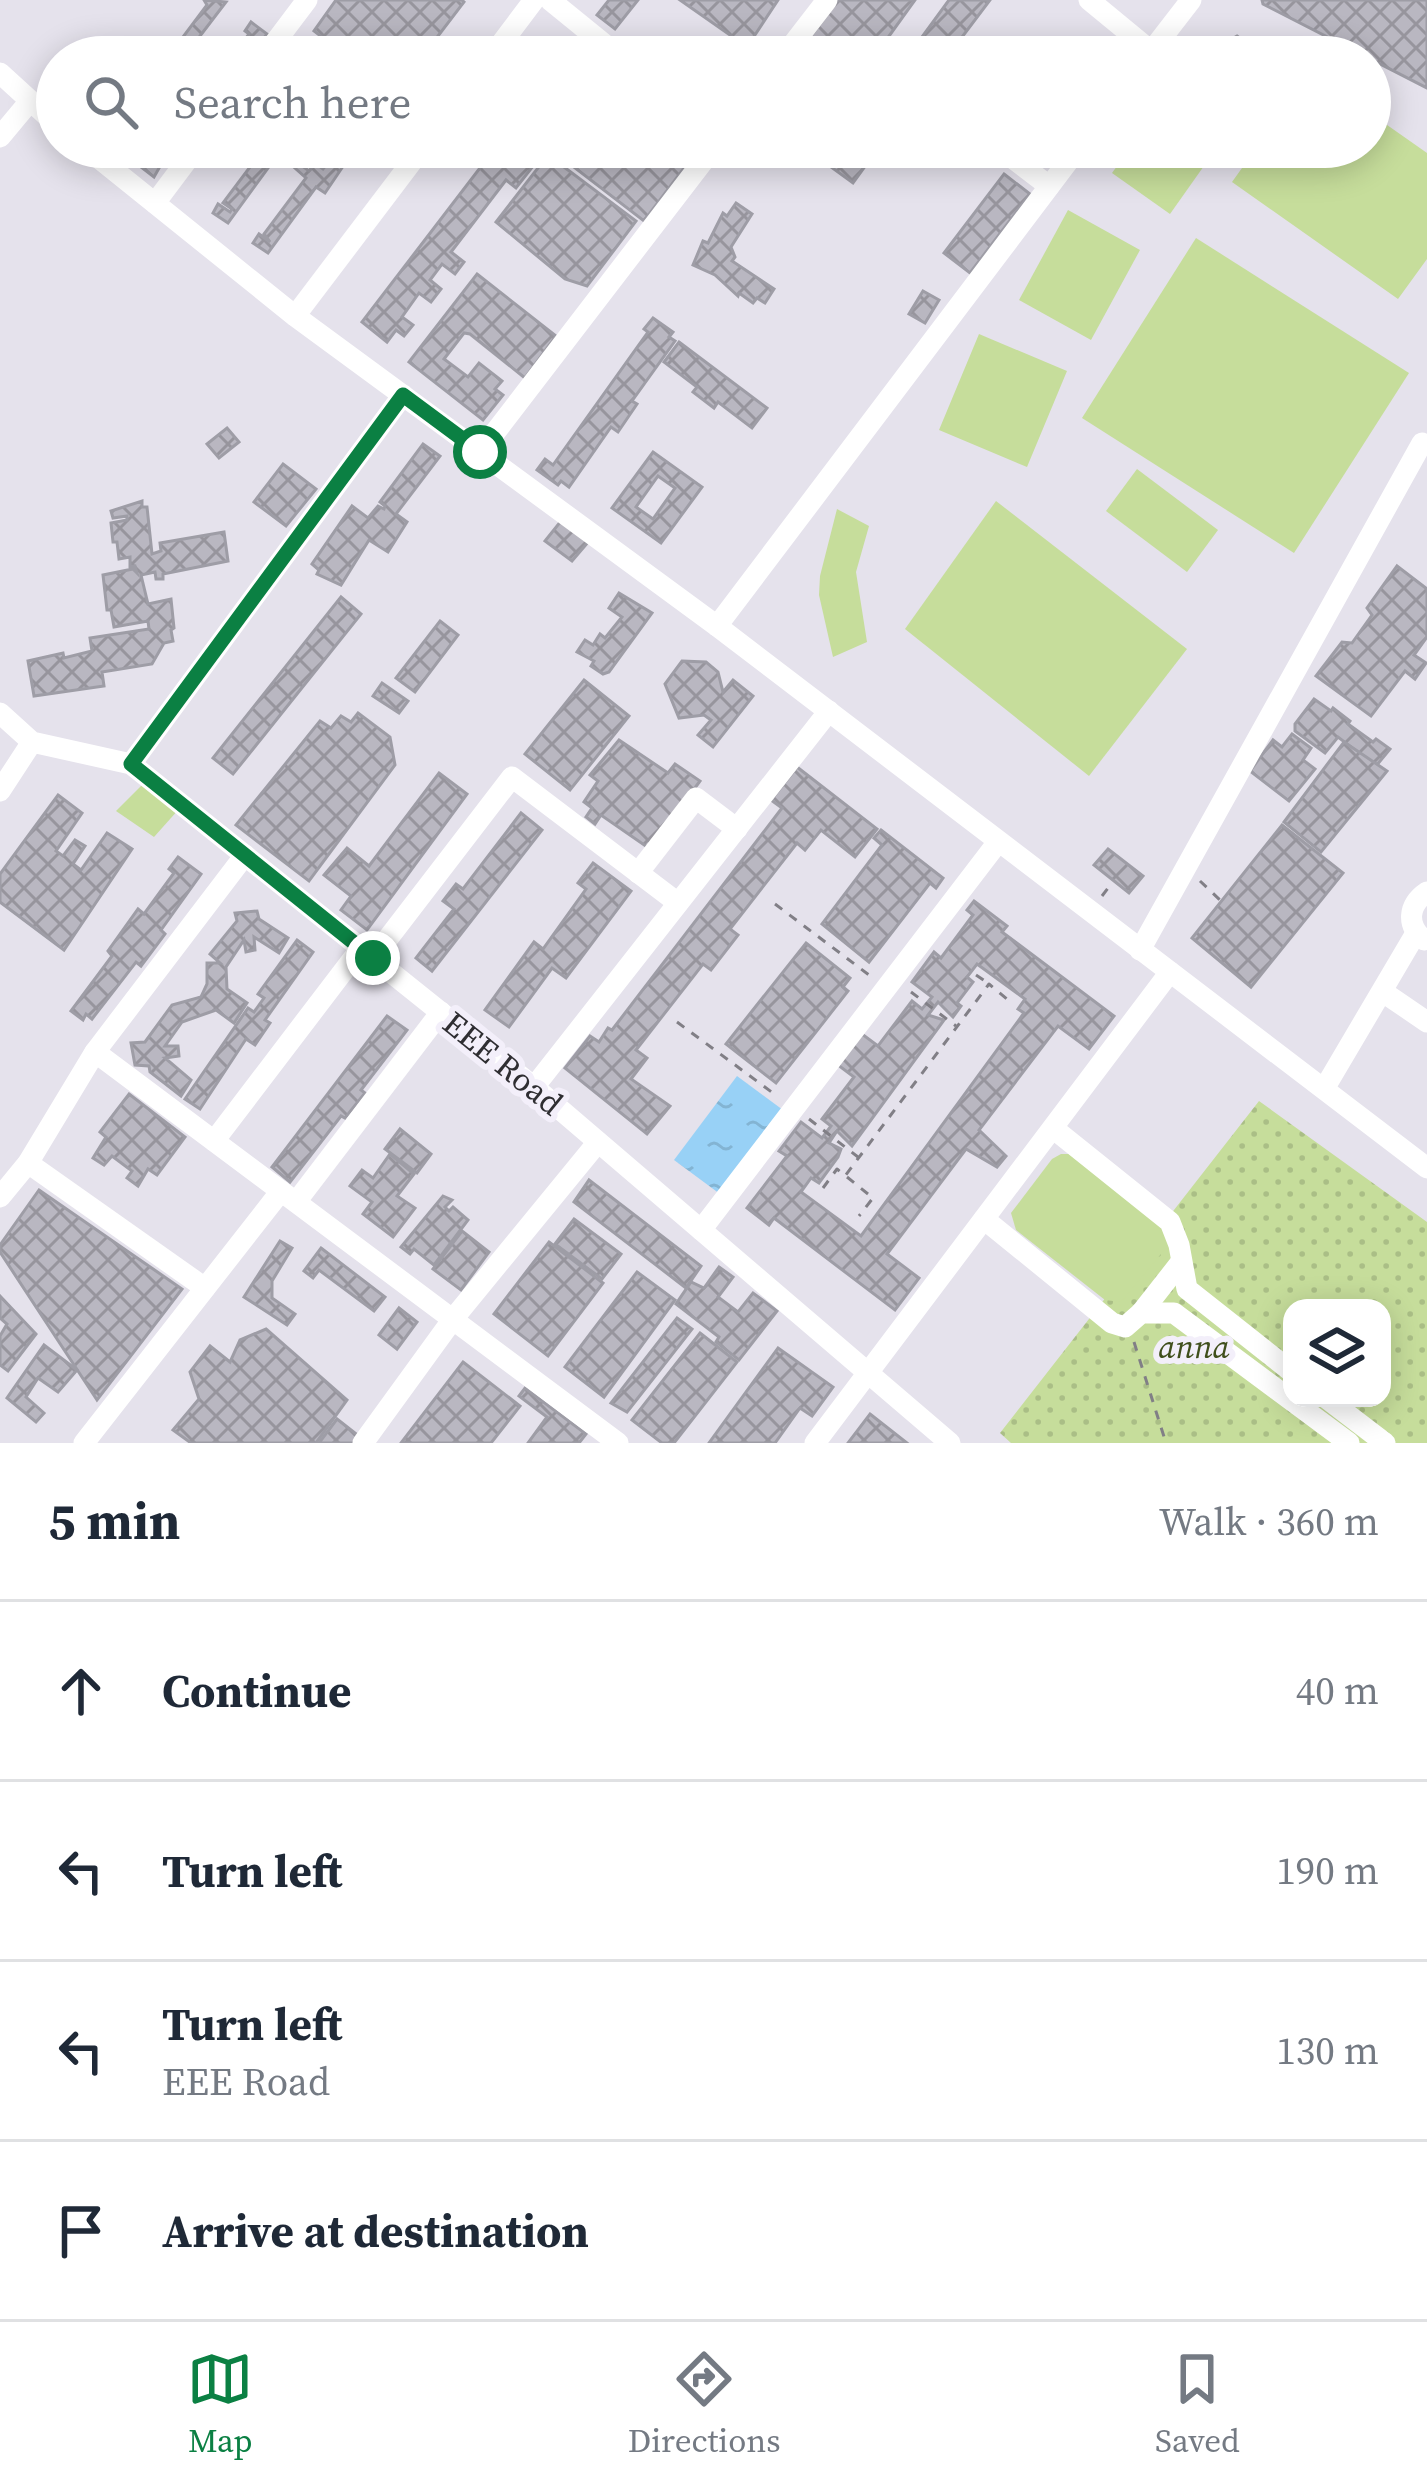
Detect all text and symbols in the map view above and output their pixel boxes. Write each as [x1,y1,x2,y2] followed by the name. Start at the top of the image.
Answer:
[36,36,1391,168] search box
[78,69,144,135] icon: search
[174,71,411,133] text: Search here
[453,425,507,479] route start
[346,931,400,985] route end
[434,1001,573,1125] street label: EEE Road
[1283,1299,1391,1407] map controls
[1283,1299,1391,1407] button: layers
[1158,1324,1230,1369] park label: anna
[48,1486,180,1556] text: 5 min
[1159,1495,1379,1548] text: Walk · 360 m
[48,1658,114,1724] icon: ahead
[162,1660,351,1722] text: Continue
[1296,1664,1379,1717] text: 40 m
[48,1838,114,1904] icon: left
[162,1840,342,1902] text: Turn left
[1276,1844,1379,1897] text: 190 m
[162,1993,342,2055] text: Turn left
[48,2018,114,2084] icon: left
[1276,2024,1379,2077] text: 130 m
[162,2055,330,2108] text: EEE Road
[48,2198,114,2264] icon: arrive
[162,2200,589,2262] text: Arrive at destination
[187,2346,253,2463] tab: Map
[628,2346,781,2463] tab: Directions
[1155,2346,1240,2463] tab: Saved

